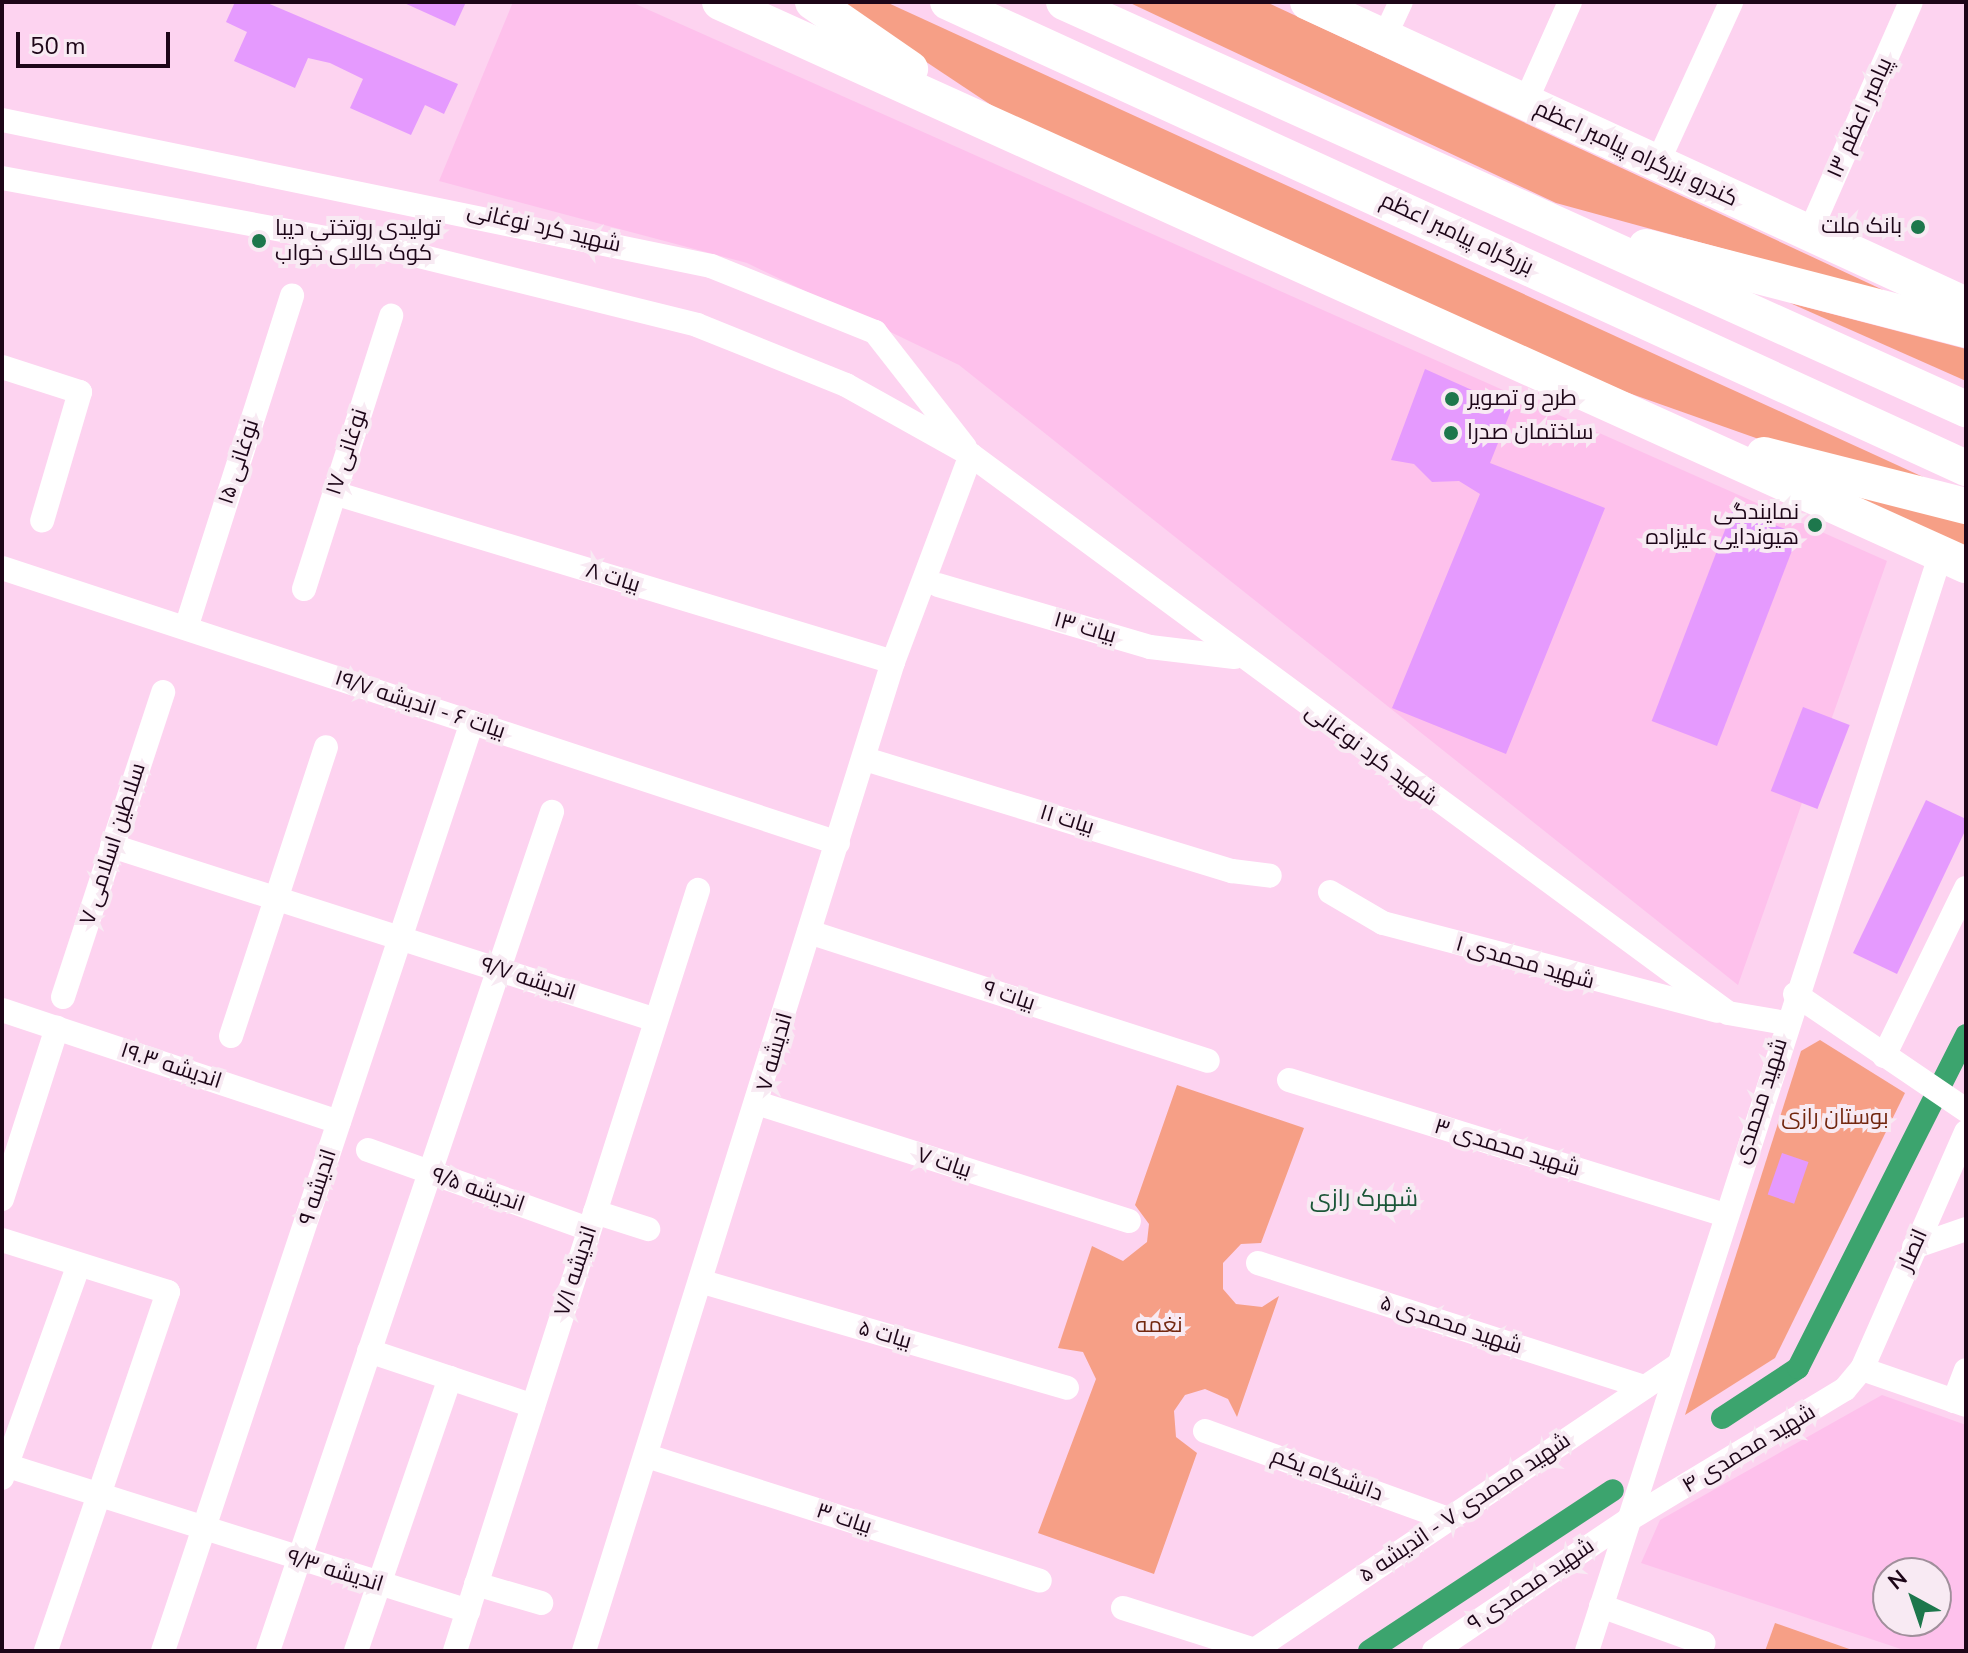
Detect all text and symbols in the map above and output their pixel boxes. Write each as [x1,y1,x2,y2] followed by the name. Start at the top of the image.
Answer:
[20,16,174,66] scale bar
[30,30,86,62] text: 50 m
[1822,54,1898,182] street label: پیامبر اعظم ۱۳
[1530,95,1742,213] street label: کندرو بزرگراه پیامبر اعظم
[1376,187,1538,281] street label: بزرگراه پیامبر اعظم
[465,198,623,258] street label: شهید کرد نوغانی
[1821,214,1902,240] place label: بانک ملت
[275,215,441,266] place label: تولیدی روتختی دیبا کوک کالای خواب
[1909,218,1927,236] marker: بانک ملت
[250,232,268,250] marker: تولیدی روتختی دیبا کوک کالای خواب
[1468,386,1577,412] place label: طرح و تصویر
[1443,390,1461,408] marker: طرح و تصویر
[321,405,373,499] street label: نوغانی ۱۷
[213,416,265,508] street label: نوغانی ۱۵
[1467,420,1594,446] place label: ساختمان صدرا
[1442,424,1460,442] marker: ساختمان صدرا
[1646,499,1799,550] place label: نمایندگی هیوندایی علیزاده
[1806,516,1824,534] marker: نمایندگی هیوندایی علیزاده
[583,557,643,599] street label: بیات ۸
[1051,607,1119,649] street label: بیات ۱۳
[331,665,509,745] street label: بیات ۶ - اندیشه ۱۹/۷
[1300,698,1442,812] street label: شهید کرد نوغانی
[74,760,152,928] street label: سلاطین اسلامی ۷
[1037,799,1097,841] street label: بیات ۱۱
[1453,931,1597,995] street label: شهید محمدی ۱
[477,951,579,1007] street label: اندیشه ۹/۷
[980,975,1038,1017] street label: بیات ۹
[751,1010,799,1094] street label: اندیشه ۷
[1728,1035,1794,1167] street label: شهید محمدی
[117,1037,225,1095] street label: اندیشه ۱۹.۳
[1781,1105,1889,1131] park label: بوستان رازی
[1431,1113,1583,1183] street label: شهید محمدی ۳
[913,1142,975,1184] street label: بیات ۷
[293,1146,343,1228] street label: اندیشه ۹
[428,1162,528,1218] street label: اندیشه ۹/۵
[1310,1185,1418,1213] district label: شهرک رازی
[549,1222,603,1320] street label: اندیشه ۷/۱
[1892,1225,1934,1275] street label: انصار
[1377,1290,1525,1360] street label: شهید محمدی ۵
[1135,1313,1183,1339] park label: نغمه
[855,1315,915,1355] street label: بیات ۵
[1678,1399,1820,1499] street label: شهید محمدی ۴
[1354,1427,1576,1589] street label: شهید محمدی ۷ - اندیشه ۵
[1268,1443,1386,1507] street label: دانشگاه یکم
[813,1498,875,1540] street label: بیات ۳
[1463,1533,1599,1637] street label: شهید محمدی ۹
[284,1544,386,1598] street label: اندیشه ۹/۳
[1872,1557,1952,1637] north arrow
[1882,1563,1914,1597] text: N

